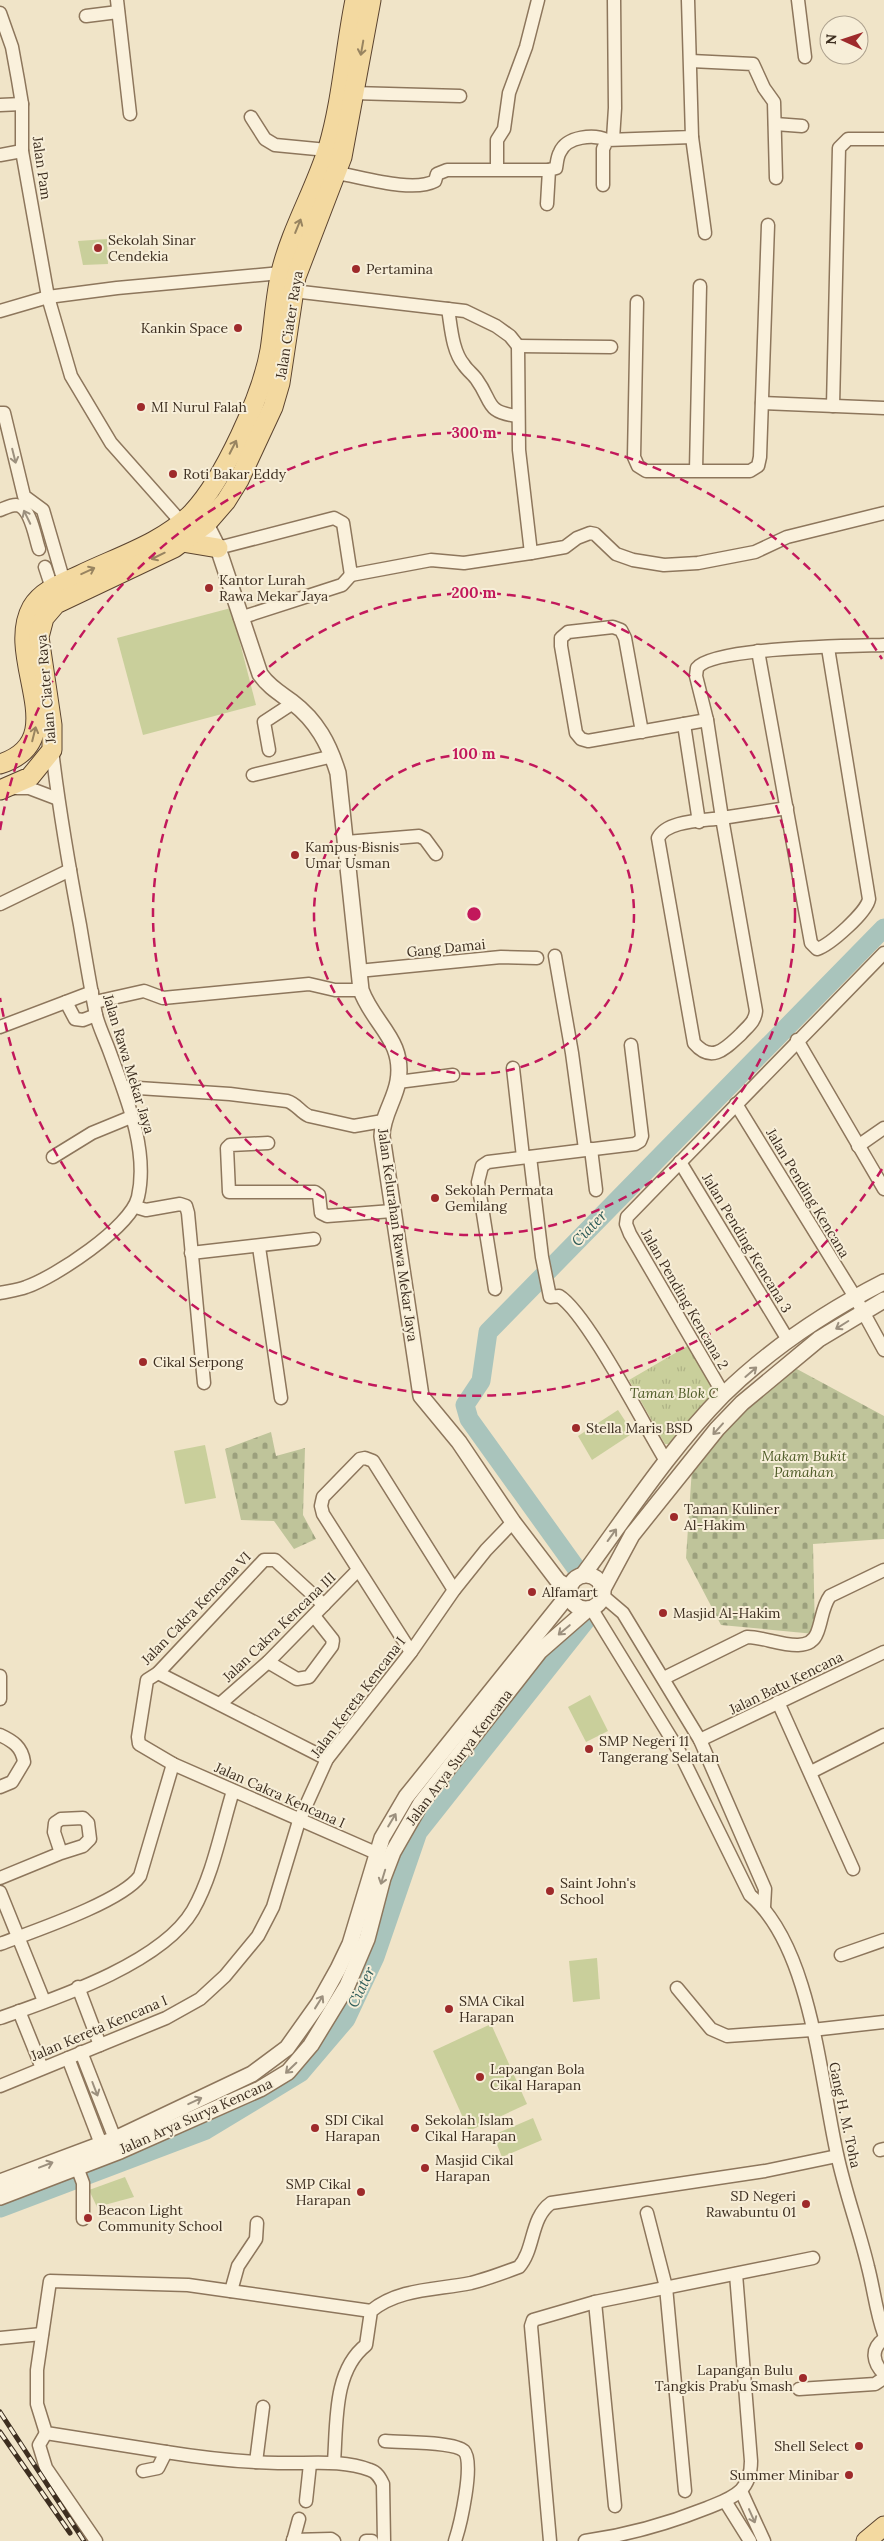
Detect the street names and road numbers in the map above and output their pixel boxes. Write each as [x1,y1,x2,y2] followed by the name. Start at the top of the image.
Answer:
[29,134,55,201] street label: Jalan Pam
[271,269,306,381] street label: Jalan Ciater Raya
[32,634,60,745] street label: Jalan Ciater Raya
[406,935,486,961] street label: Gang Damai
[99,991,159,1136] street label: Jalan Rawa Mekar Jaya
[762,1124,854,1261] street label: Jalan Pending Kencana
[374,1126,422,1343] street label: Jalan Kelurahan Rawa Mekar Jaya
[698,1169,796,1316] street label: Jalan Pending Kencana 3
[637,1225,733,1372] street label: Jalan Pending Kencana 2
[137,1548,255,1669] street label: Jalan Cakra Kencana VI
[218,1568,339,1686] street label: Jalan Cakra Kencana III
[306,1633,409,1762] street label: Jalan Kereta Kencana I
[725,1648,846,1719] street label: Jalan Batu Kencana
[401,1686,516,1829] street label: Jalan Arya Surya Kencana
[211,1758,348,1832] street label: Jalan Cakra Kencana I
[27,1991,170,2065] street label: Jalan Kereta Kencana I
[825,2060,865,2170] street label: Gang H. M. Toha
[116,2074,275,2158] street label: Jalan Arya Surya Kencana

